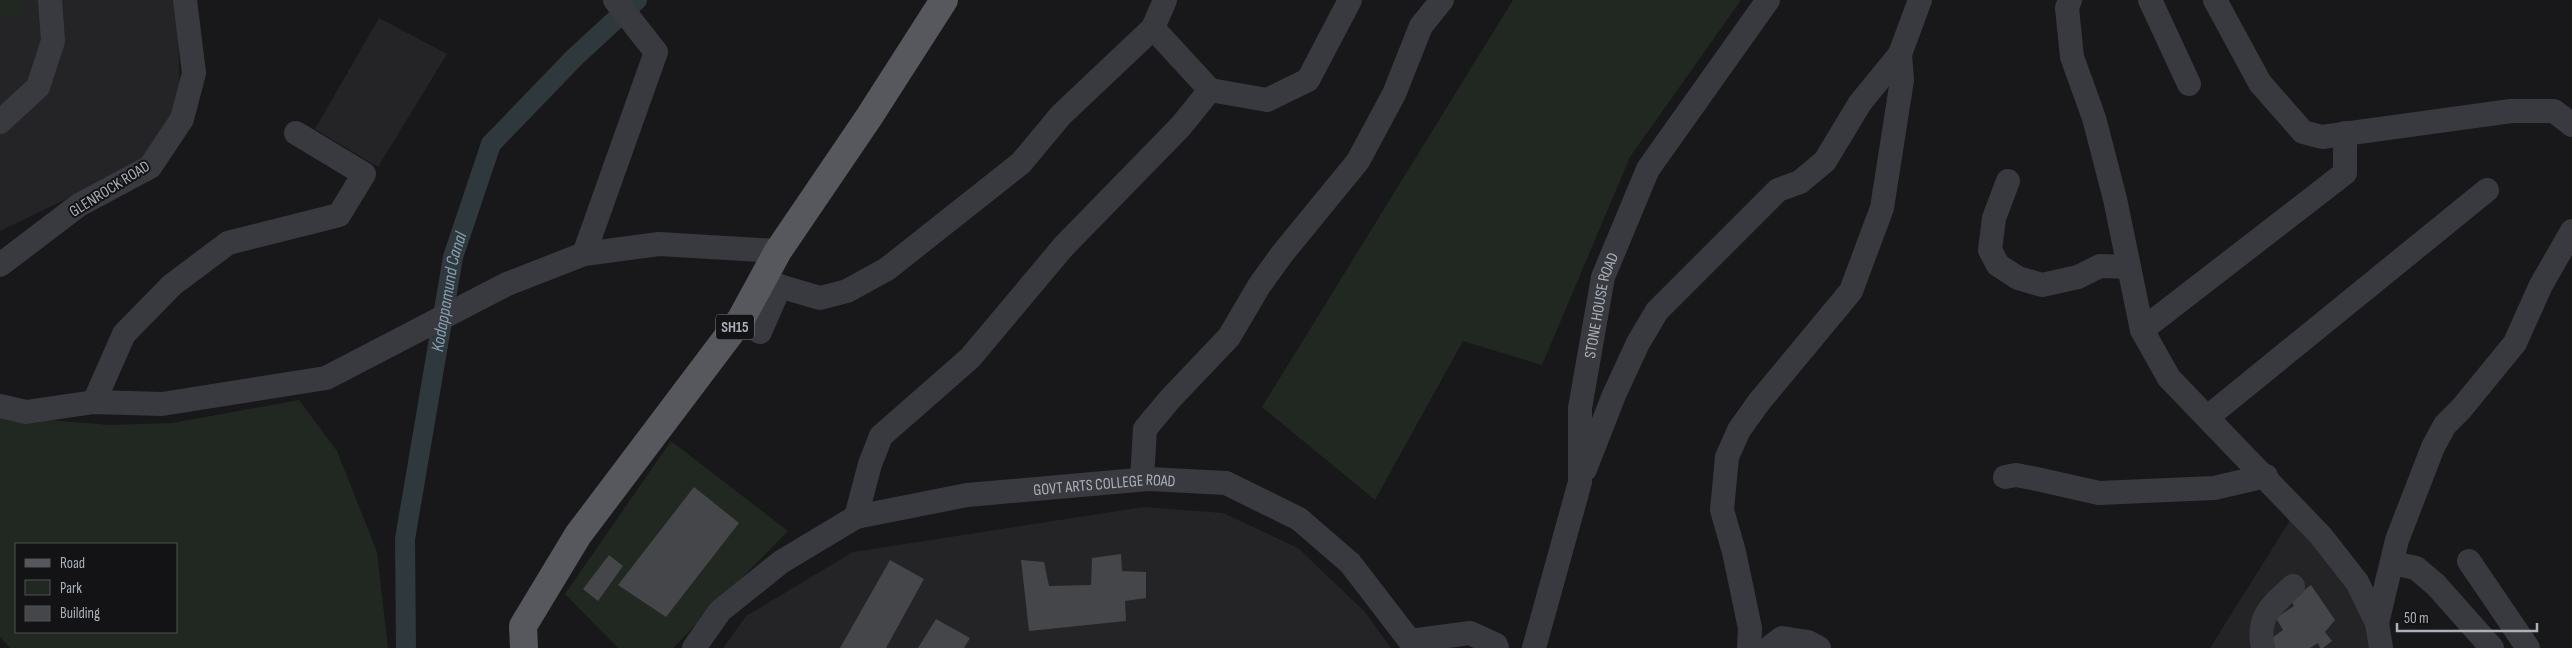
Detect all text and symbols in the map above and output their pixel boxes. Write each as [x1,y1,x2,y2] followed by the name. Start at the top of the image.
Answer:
[66,157,154,222] street label: GLENROCK ROAD
[427,229,472,353] water label: Kodappamund Canal
[1581,250,1623,360] street label: STONE HOUSE ROAD
[716,314,754,340] road number: SH15
[1033,471,1176,500] street label: GOVT ARTS COLLEGE ROAD
[15,543,178,633] legend
[60,554,85,573] text: Road
[60,579,82,598] text: Park
[2397,600,2537,632] scale bar
[60,604,100,623] text: Building
[2404,609,2429,628] text: 50 m

